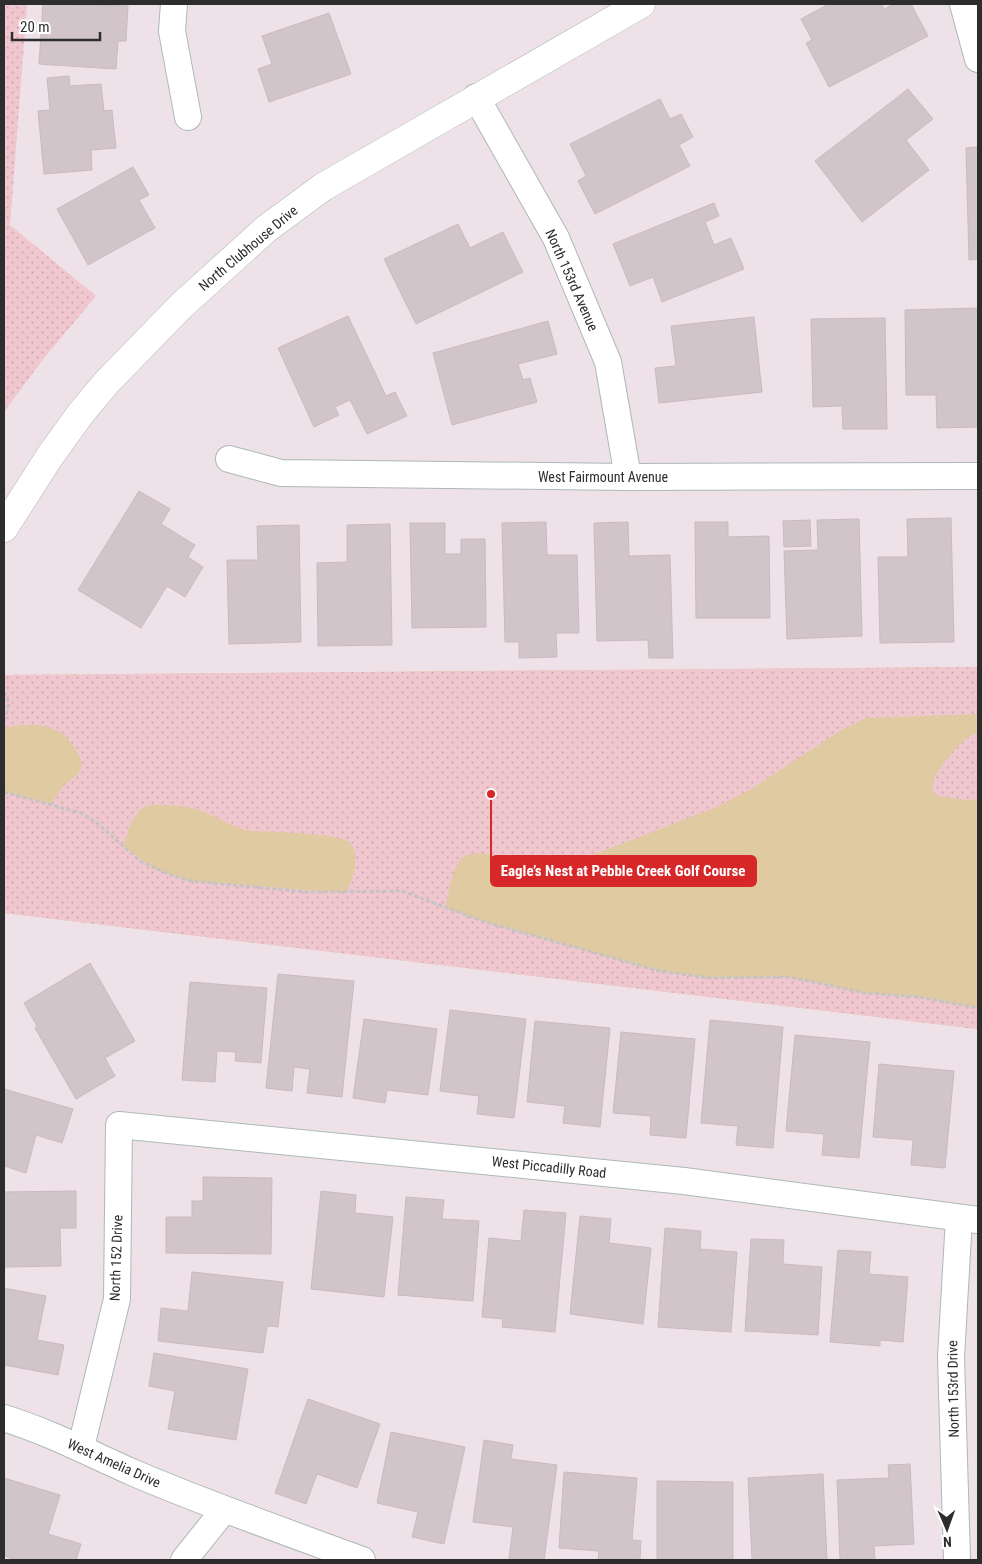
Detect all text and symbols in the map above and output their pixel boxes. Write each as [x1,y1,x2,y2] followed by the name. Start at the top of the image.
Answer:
[12,10,100,42] scale bar
[20,18,50,36] text: 20 m
[195,202,301,294] street label: North Clubhouse Drive
[542,227,602,334] street label: North 153rd Avenue
[538,469,669,485] street label: West Fairmount Avenue
[491,856,756,886] callout: Eagle’s Nest at Pebble Creek Golf Course
[501,862,745,880] text: Eagle’s Nest at Pebble Creek Golf Course
[491,1153,607,1181] street label: West Piccadilly Road
[106,1214,126,1301] street label: North 152 Drive
[944,1340,962,1438] street label: North 153rd Drive
[65,1435,163,1491] street label: West Amelia Drive
[922,1504,972,1554] north arrow
[943,1534,952,1550] text: N

